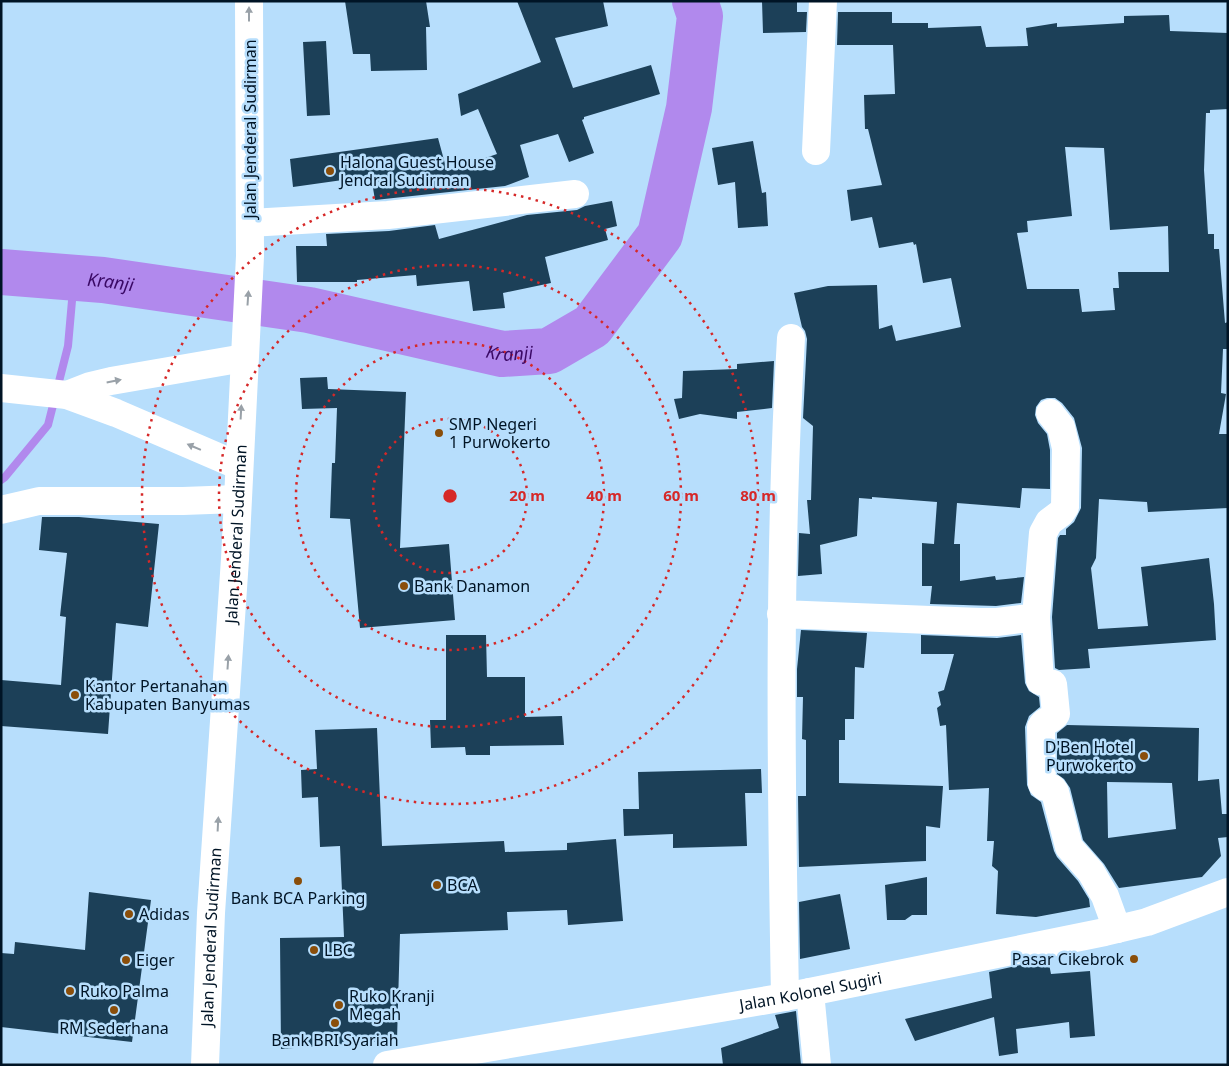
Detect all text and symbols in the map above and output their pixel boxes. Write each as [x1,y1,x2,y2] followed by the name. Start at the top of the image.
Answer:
[245,6,253,22] one-way arrow
[239,39,261,221] street label: Jalan Jenderal Sudirman
[338,151,494,191] place label: Halona Guest House Jendral Sudirman
[324,165,336,177] marker: Halona Guest House Jendral Sudirman
[86,267,136,296] water label: Kranji
[244,290,252,306] one-way arrow
[484,339,534,366] water label: Kranji
[106,376,122,384] one-way arrow
[238,404,246,420] one-way arrow
[449,413,550,453] place label: SMP Negeri 1 Purwokerto
[433,427,445,439] marker: SMP Negeri 1 Purwokerto
[187,442,201,450] one-way arrow
[220,444,252,626] street label: Jalan Jenderal Sudirman
[509,485,545,505] text: 20 m
[586,485,622,505] text: 40 m
[663,485,699,505] text: 60 m
[740,485,776,505] text: 80 m
[441,487,459,505] centre of rings
[414,575,530,597] place label: Bank Danamon
[398,580,410,592] marker: Bank Danamon
[224,653,232,669] one-way arrow
[85,675,250,715] place label: Kantor Pertanahan Kabupaten Banyumas
[69,689,81,701] marker: Kantor Pertanahan Kabupaten Banyumas
[1045,736,1134,776] place label: D'Ben Hotel Purwokerto
[1138,750,1150,762] marker: D'Ben Hotel Purwokerto
[214,816,222,832] one-way arrow
[195,847,226,1029] street label: Jalan Jenderal Sudirman
[447,874,479,896] place label: BCA
[292,875,304,887] marker: Bank BCA Parking
[431,879,443,891] marker: BCA
[231,887,365,909] place label: Bank BCA Parking
[139,903,190,925] place label: Adidas
[123,908,135,920] marker: Adidas
[324,939,353,961] place label: LBC
[308,944,320,956] marker: LBC
[1012,948,1124,970] place label: Pasar Cikebrok
[136,949,175,971] place label: Eiger
[1128,953,1140,965] marker: Pasar Cikebrok
[120,954,132,966] marker: Eiger
[736,967,884,1016] street label: Jalan Kolonel Sugiri
[80,980,169,1002] place label: Ruko Palma
[64,985,76,997] marker: Ruko Palma
[349,985,435,1025] place label: Ruko Kranji Megah
[333,999,345,1011] marker: Ruko Kranji Megah
[108,1004,120,1016] marker: RM Sederhana
[59,1017,169,1039] place label: RM Sederhana
[329,1017,341,1029] marker: Bank BRI Syariah
[271,1029,399,1051] place label: Bank BRI Syariah

